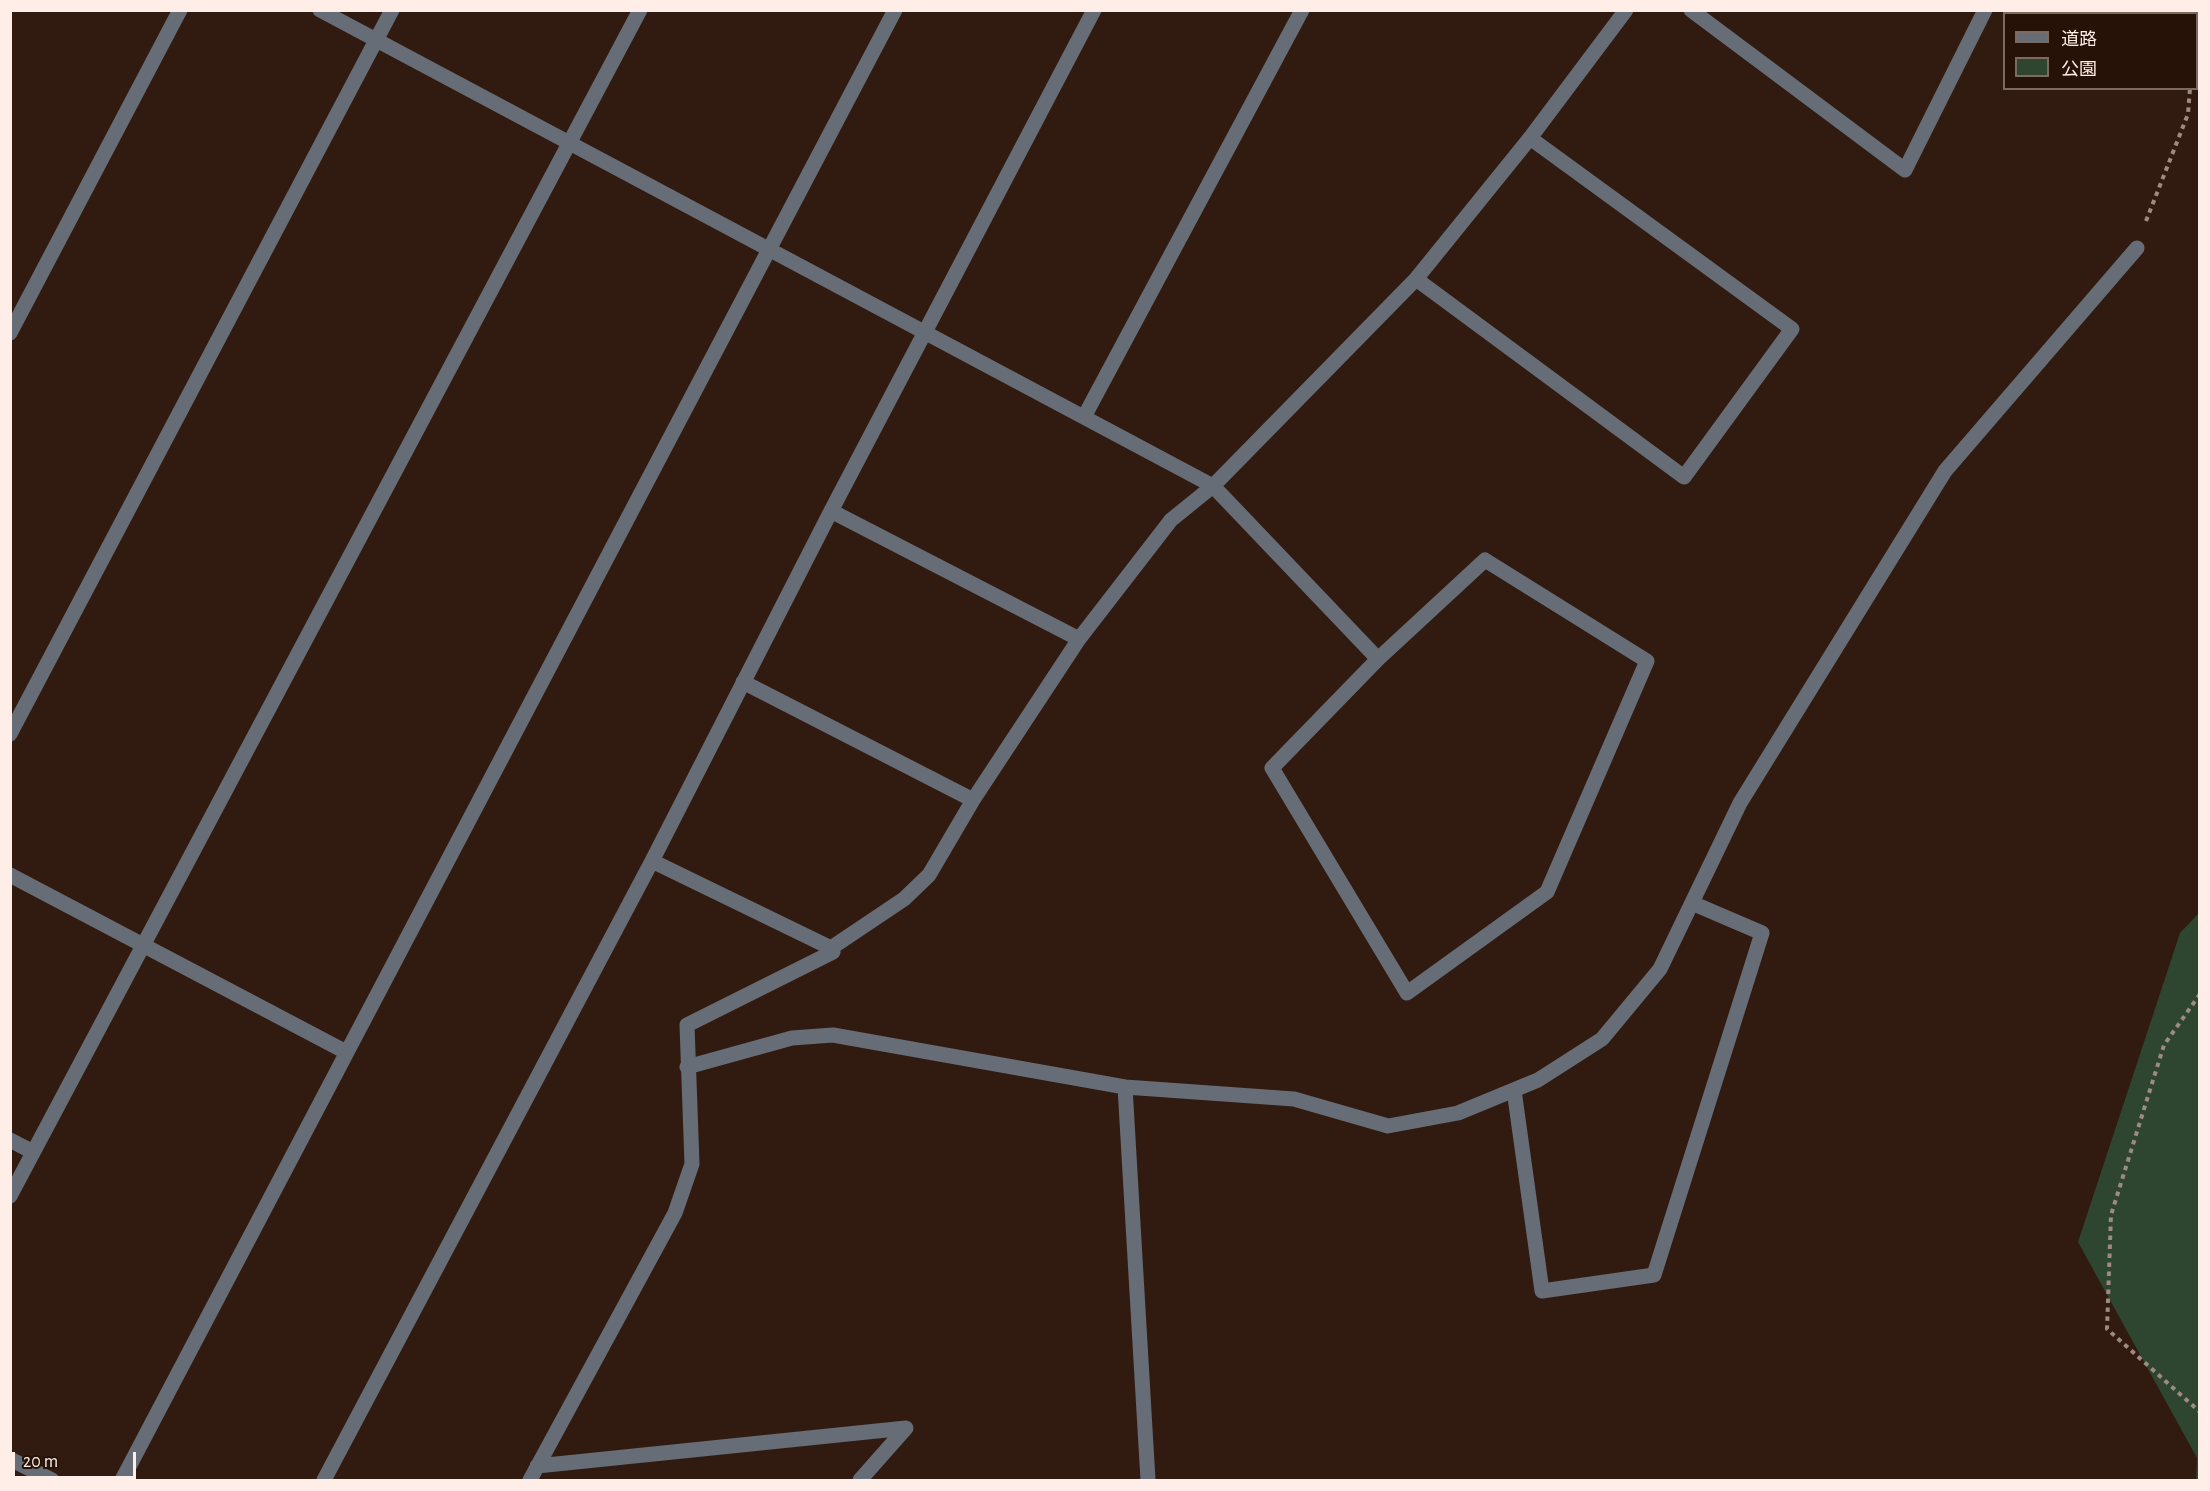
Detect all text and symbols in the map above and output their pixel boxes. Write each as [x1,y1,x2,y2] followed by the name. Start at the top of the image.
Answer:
[2003,12,2198,90] legend
[2061,31,2097,49] text: 道路
[2061,61,2097,79] text: 公園
[15,1440,140,1478] scale bar
[23,1453,58,1471] text: 20 m

